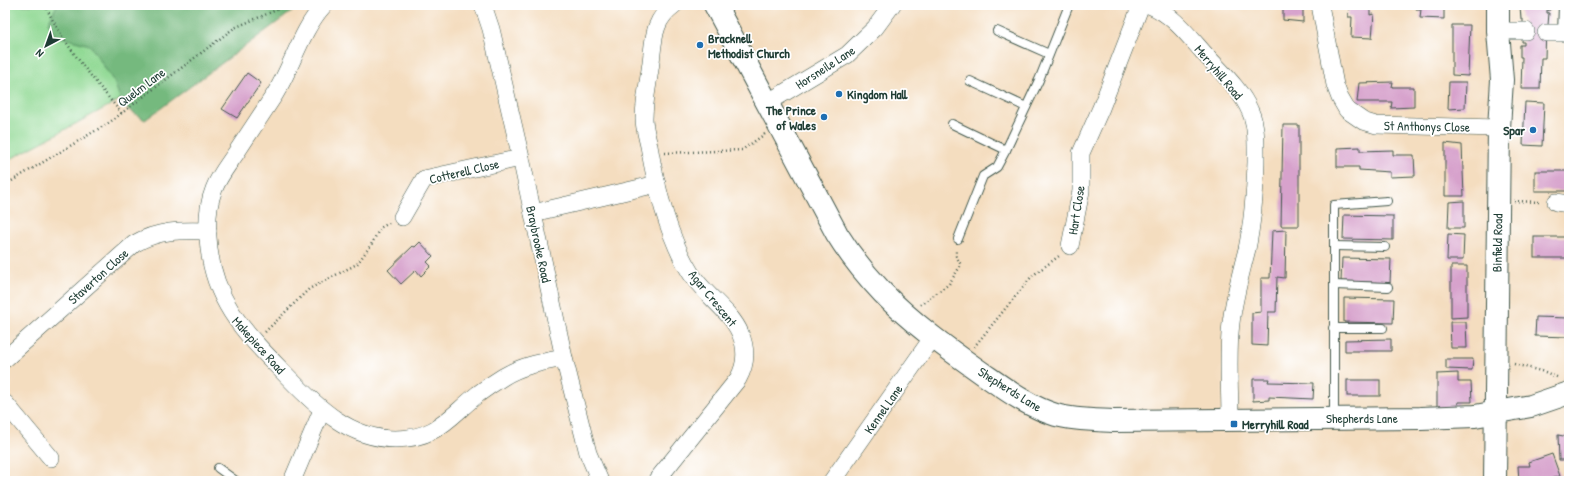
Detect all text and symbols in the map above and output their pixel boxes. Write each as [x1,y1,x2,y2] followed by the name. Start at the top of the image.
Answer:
[26,26,66,66] north arrow
[708,29,790,62] place label: Bracknell Methodist Church
[695,40,705,50] marker: Bracknell Methodist Church
[792,41,858,93] street label: Horsneile Lane
[1191,41,1247,103] street label: Merryhill Road
[33,46,46,61] text: N
[114,63,168,111] street label: Quelm Lane
[847,85,908,104] place label: Kingdom Hall
[834,89,844,99] marker: Kingdom Hall
[765,101,817,134] place label: The Prince of Wales
[819,112,829,122] marker: The Prince of Wales
[1384,116,1470,136] street label: St Anthonys Close
[1503,121,1526,140] place label: Spar
[1528,125,1538,135] marker: Spar
[427,154,501,188] street label: Cotterell Close
[1063,184,1089,236] street label: Hart Close
[522,204,556,284] street label: Braybrooke Road
[1487,214,1507,272] street label: Binfield Road
[64,244,132,308] street label: Staverton Close
[685,266,742,331] street label: Agar Crescent
[228,312,290,378] street label: Makepiece Road
[975,362,1045,416] street label: Shepherds Lane
[859,381,907,437] street label: Kennel Lane
[1326,409,1398,427] street label: Shepherds Lane
[1242,415,1310,434] place label: Merryhill Road
[1229,419,1239,429] marker: Merryhill Road

